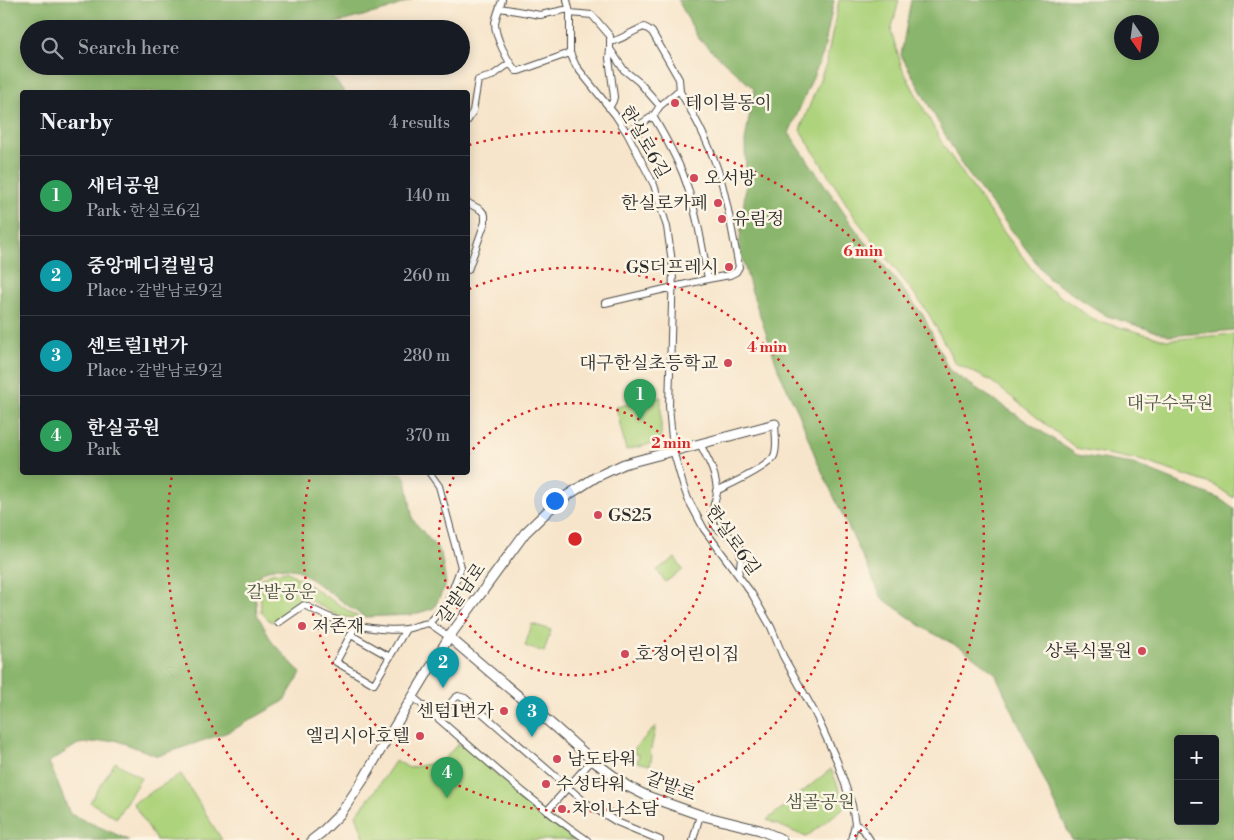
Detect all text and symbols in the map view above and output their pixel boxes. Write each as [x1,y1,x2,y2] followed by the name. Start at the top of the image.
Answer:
[1114,15,1159,60] north arrow
[20,20,470,75] search box
[38,34,66,62] icon: search
[78,36,179,60] text: Search here
[685,92,772,115] place label: 테이블동이
[669,97,681,109] marker: 테이블동이
[614,102,675,183] street label: 한실로6길
[40,110,113,136] text: Nearby
[389,113,450,133] text: 4 results
[704,167,757,190] place label: 오서방
[688,172,700,184] marker: 오서방
[87,174,160,198] text: 새터공원
[52,186,60,206] text: 1
[406,186,450,206] text: 140 m
[621,192,708,215] place label: 한실로카페
[712,197,724,209] marker: 한실로카페
[87,201,201,221] text: Park · 한실로6길
[732,208,784,231] place label: 유림정
[716,213,728,225] marker: 유림정
[843,242,884,261] text: 6 min
[87,254,215,278] text: 중앙메디컬빌딩
[626,256,719,279] place label: GS더프레시
[723,261,735,273] marker: GS더프레시
[51,266,61,286] text: 2
[403,266,450,286] text: 260 m
[87,281,223,301] text: Place · 갈밭남로9길
[87,334,188,358] text: 센트럴1번가
[747,338,788,357] text: 4 min
[51,346,61,366] text: 3
[403,346,450,366] text: 280 m
[579,352,719,375] place label: 대구한실초등학교
[722,357,734,369] marker: 대구한실초등학교
[87,361,223,381] text: Place · 갈밭남로9길
[624,379,656,420] pin: 1
[1127,392,1213,415] park label: 대구수목원
[87,416,160,440] text: 한실공원
[51,426,61,446] text: 4
[406,426,450,446] text: 370 m
[651,434,691,453] text: 2 min
[87,440,120,460] text: Park
[542,488,568,514] your location
[700,501,765,580] street label: 한실로6길
[608,504,652,527] place label: GS25
[592,509,604,521] marker: GS25
[566,530,584,548] centre of rings
[432,558,491,628] street label: 갈밭남로
[246,581,316,604] park label: 갈밭공운
[312,615,364,638] place label: 저존재
[296,620,308,632] marker: 저존재
[1045,640,1132,663] place label: 상록식물원
[635,643,739,666] place label: 호정어린이집
[1136,645,1148,657] marker: 상록식물원
[427,647,459,688] pin: 2
[619,648,631,660] marker: 호정어린이집
[516,696,548,737] pin: 3
[417,700,495,723] place label: 센텀1번가
[498,705,510,717] marker: 센텀1번가
[306,725,410,748] place label: 엘리시아호텔
[414,730,426,742] marker: 엘리시아호텔
[1174,735,1219,825] map controls
[1174,735,1219,780] button: +
[567,748,637,771] place label: 남도타워
[551,753,563,765] marker: 남도타워
[431,757,463,798] pin: 4
[642,766,699,807] street label: 갈밭로
[556,773,626,796] place label: 수성타워
[540,778,552,790] marker: 수성타워
[1174,780,1219,825] button: −
[785,791,855,814] park label: 샘골공원
[572,798,660,821] place label: 차이나소담
[556,803,568,815] marker: 차이나소담

